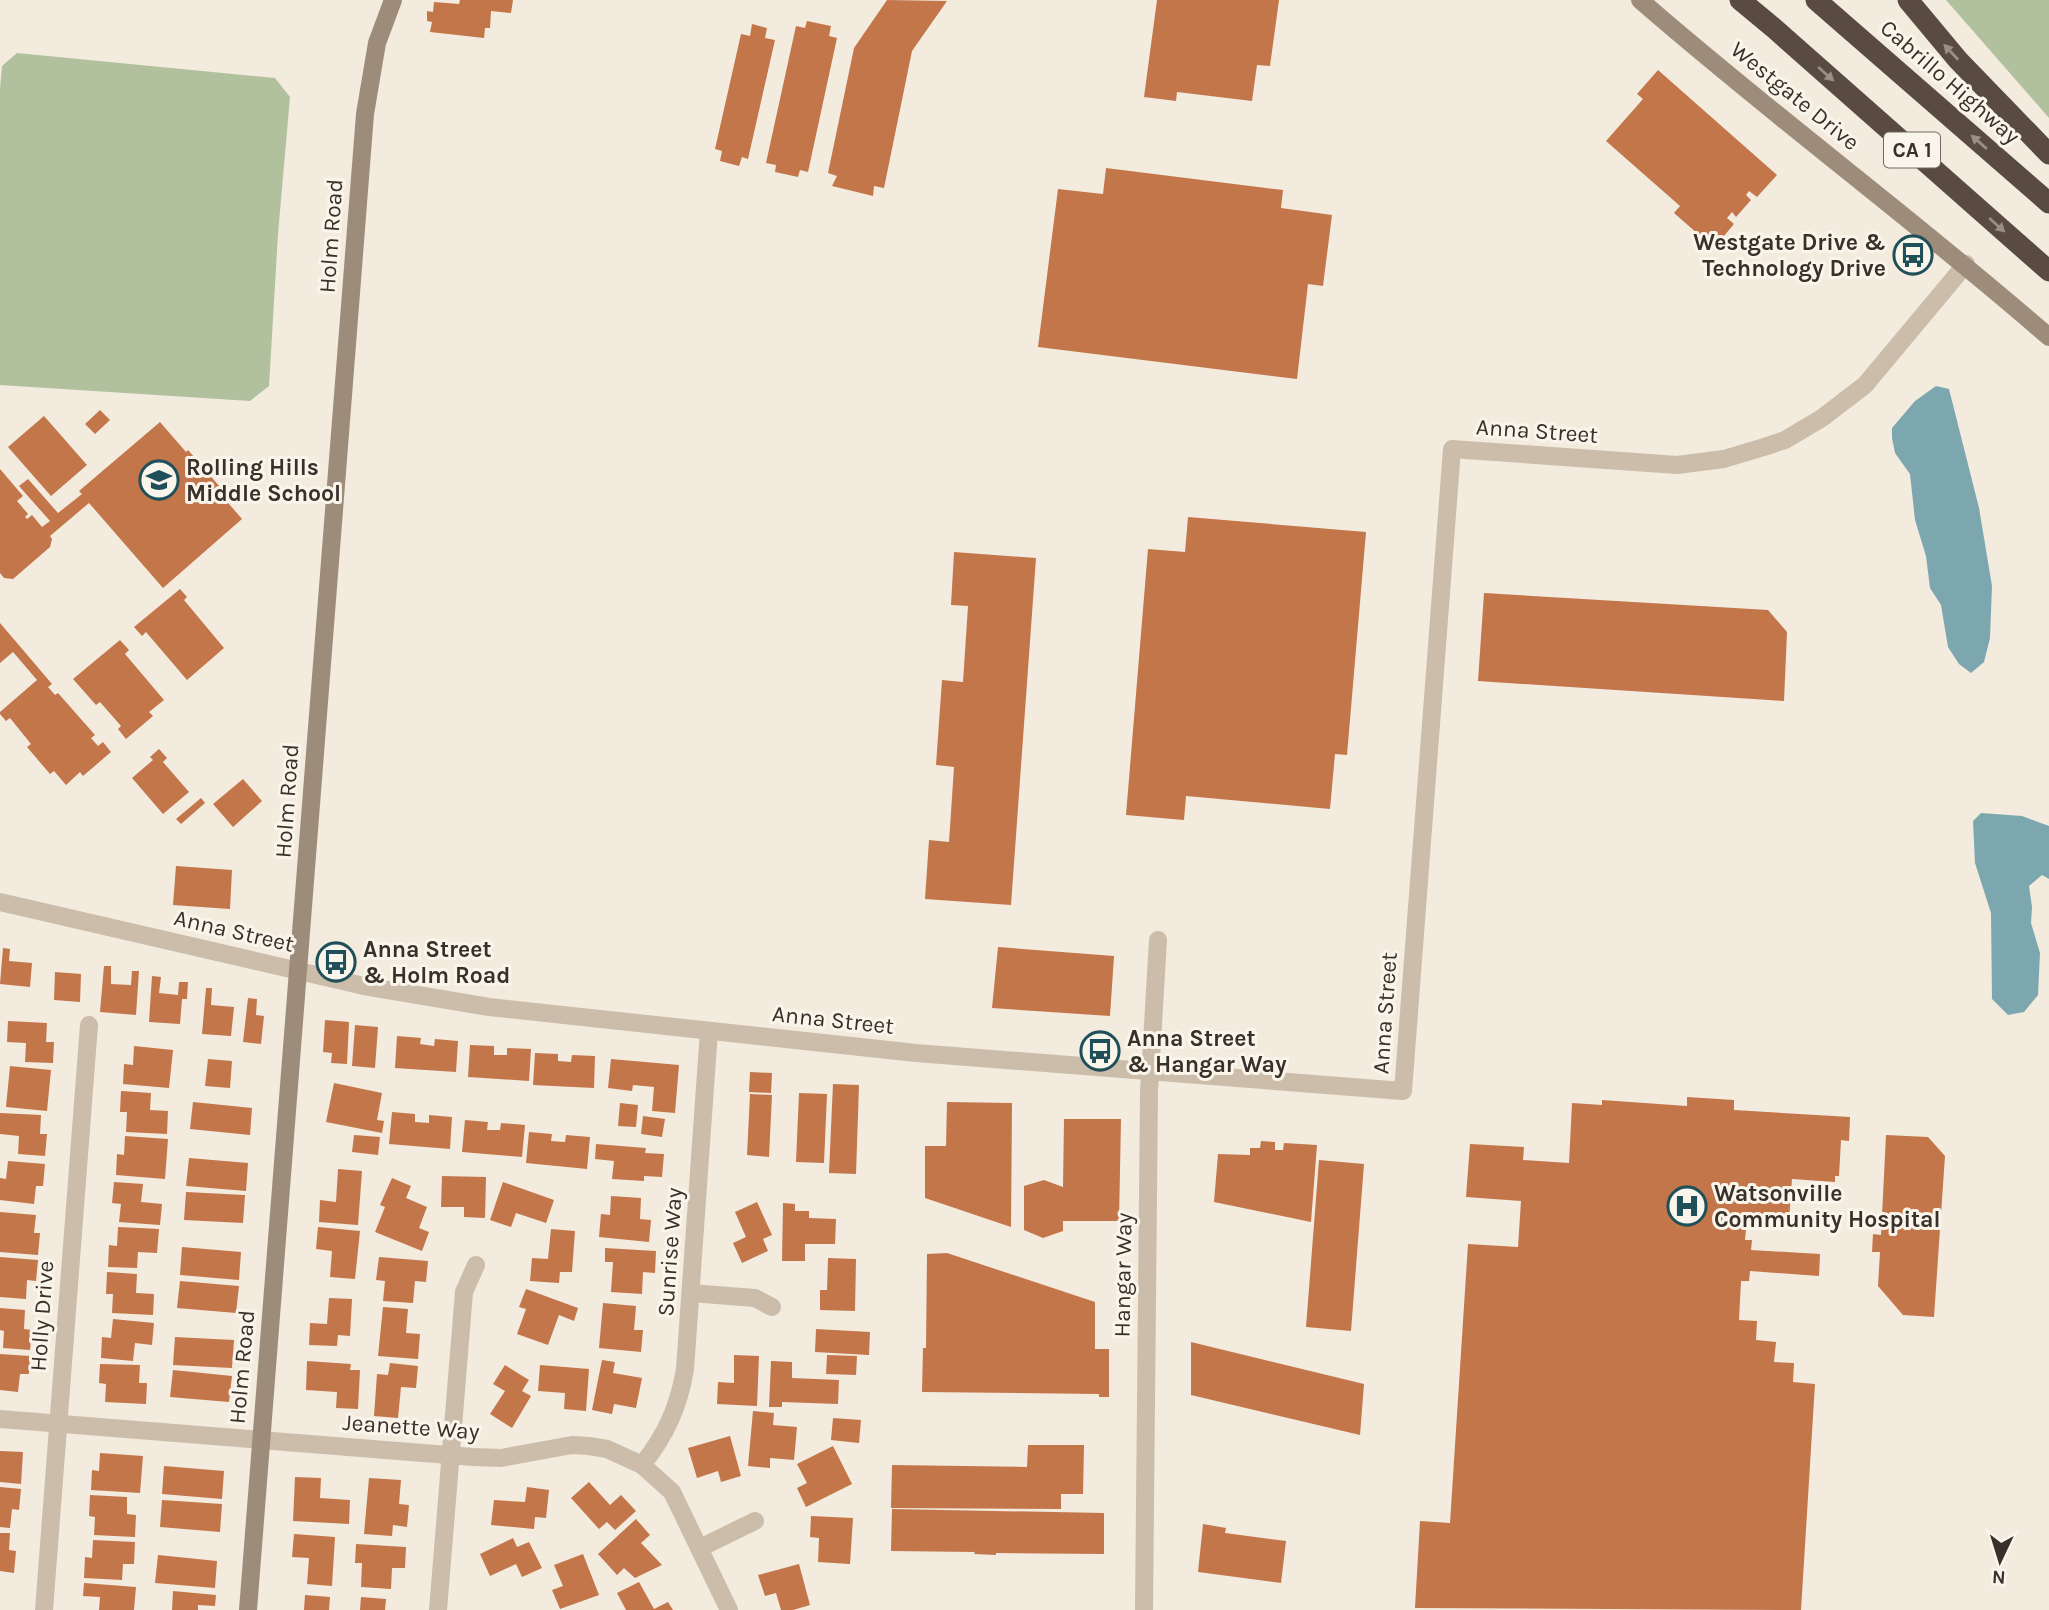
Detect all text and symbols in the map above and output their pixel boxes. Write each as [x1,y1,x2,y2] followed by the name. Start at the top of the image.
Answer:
[1875,14,2025,150] street label: Cabrillo Highway
[1725,36,1865,156] street label: Westgate Drive
[1943,43,1959,61] one-way arrow
[1818,66,1835,81] one-way arrow
[1884,132,1940,168] road number: CA 1
[1970,134,1988,150] one-way arrow
[314,178,348,294] street label: Holm Road
[1988,217,2006,233] one-way arrow
[1693,229,1886,282] place label: Westgate Drive & Technology Drive
[1892,234,1934,276] bus stop icon: Westgate Drive & Technology Drive
[1475,413,1599,449] street label: Anna Street
[186,454,341,507] place label: Rolling Hills Middle School
[138,459,180,501] school or university icon: Rolling Hills Middle School
[270,743,304,859] street label: Holm Road
[171,904,297,958] street label: Anna Street
[363,936,510,989] place label: Anna Street & Holm Road
[315,941,357,983] bus stop icon: Anna Street & Holm Road
[1367,951,1403,1075] street label: Anna Street
[771,1000,896,1040] street label: Anna Street
[1127,1025,1287,1078] place label: Anna Street & Hangar Way
[1079,1030,1121,1072] bus stop icon: Anna Street & Hangar Way
[1714,1180,1941,1233] place label: Watsonville Community Hospital
[1666,1185,1708,1227] hospital icon: Watsonville Community Hospital
[652,1186,688,1318] street label: Sunrise Way
[1108,1212,1138,1337] street label: Hangar Way
[25,1260,59,1372] street label: Holly Drive
[224,1309,260,1425] street label: Holm Road
[342,1409,481,1445] street label: Jeanette Way
[1965,1526,2035,1596] north arrow
[1991,1566,2006,1588] text: N

